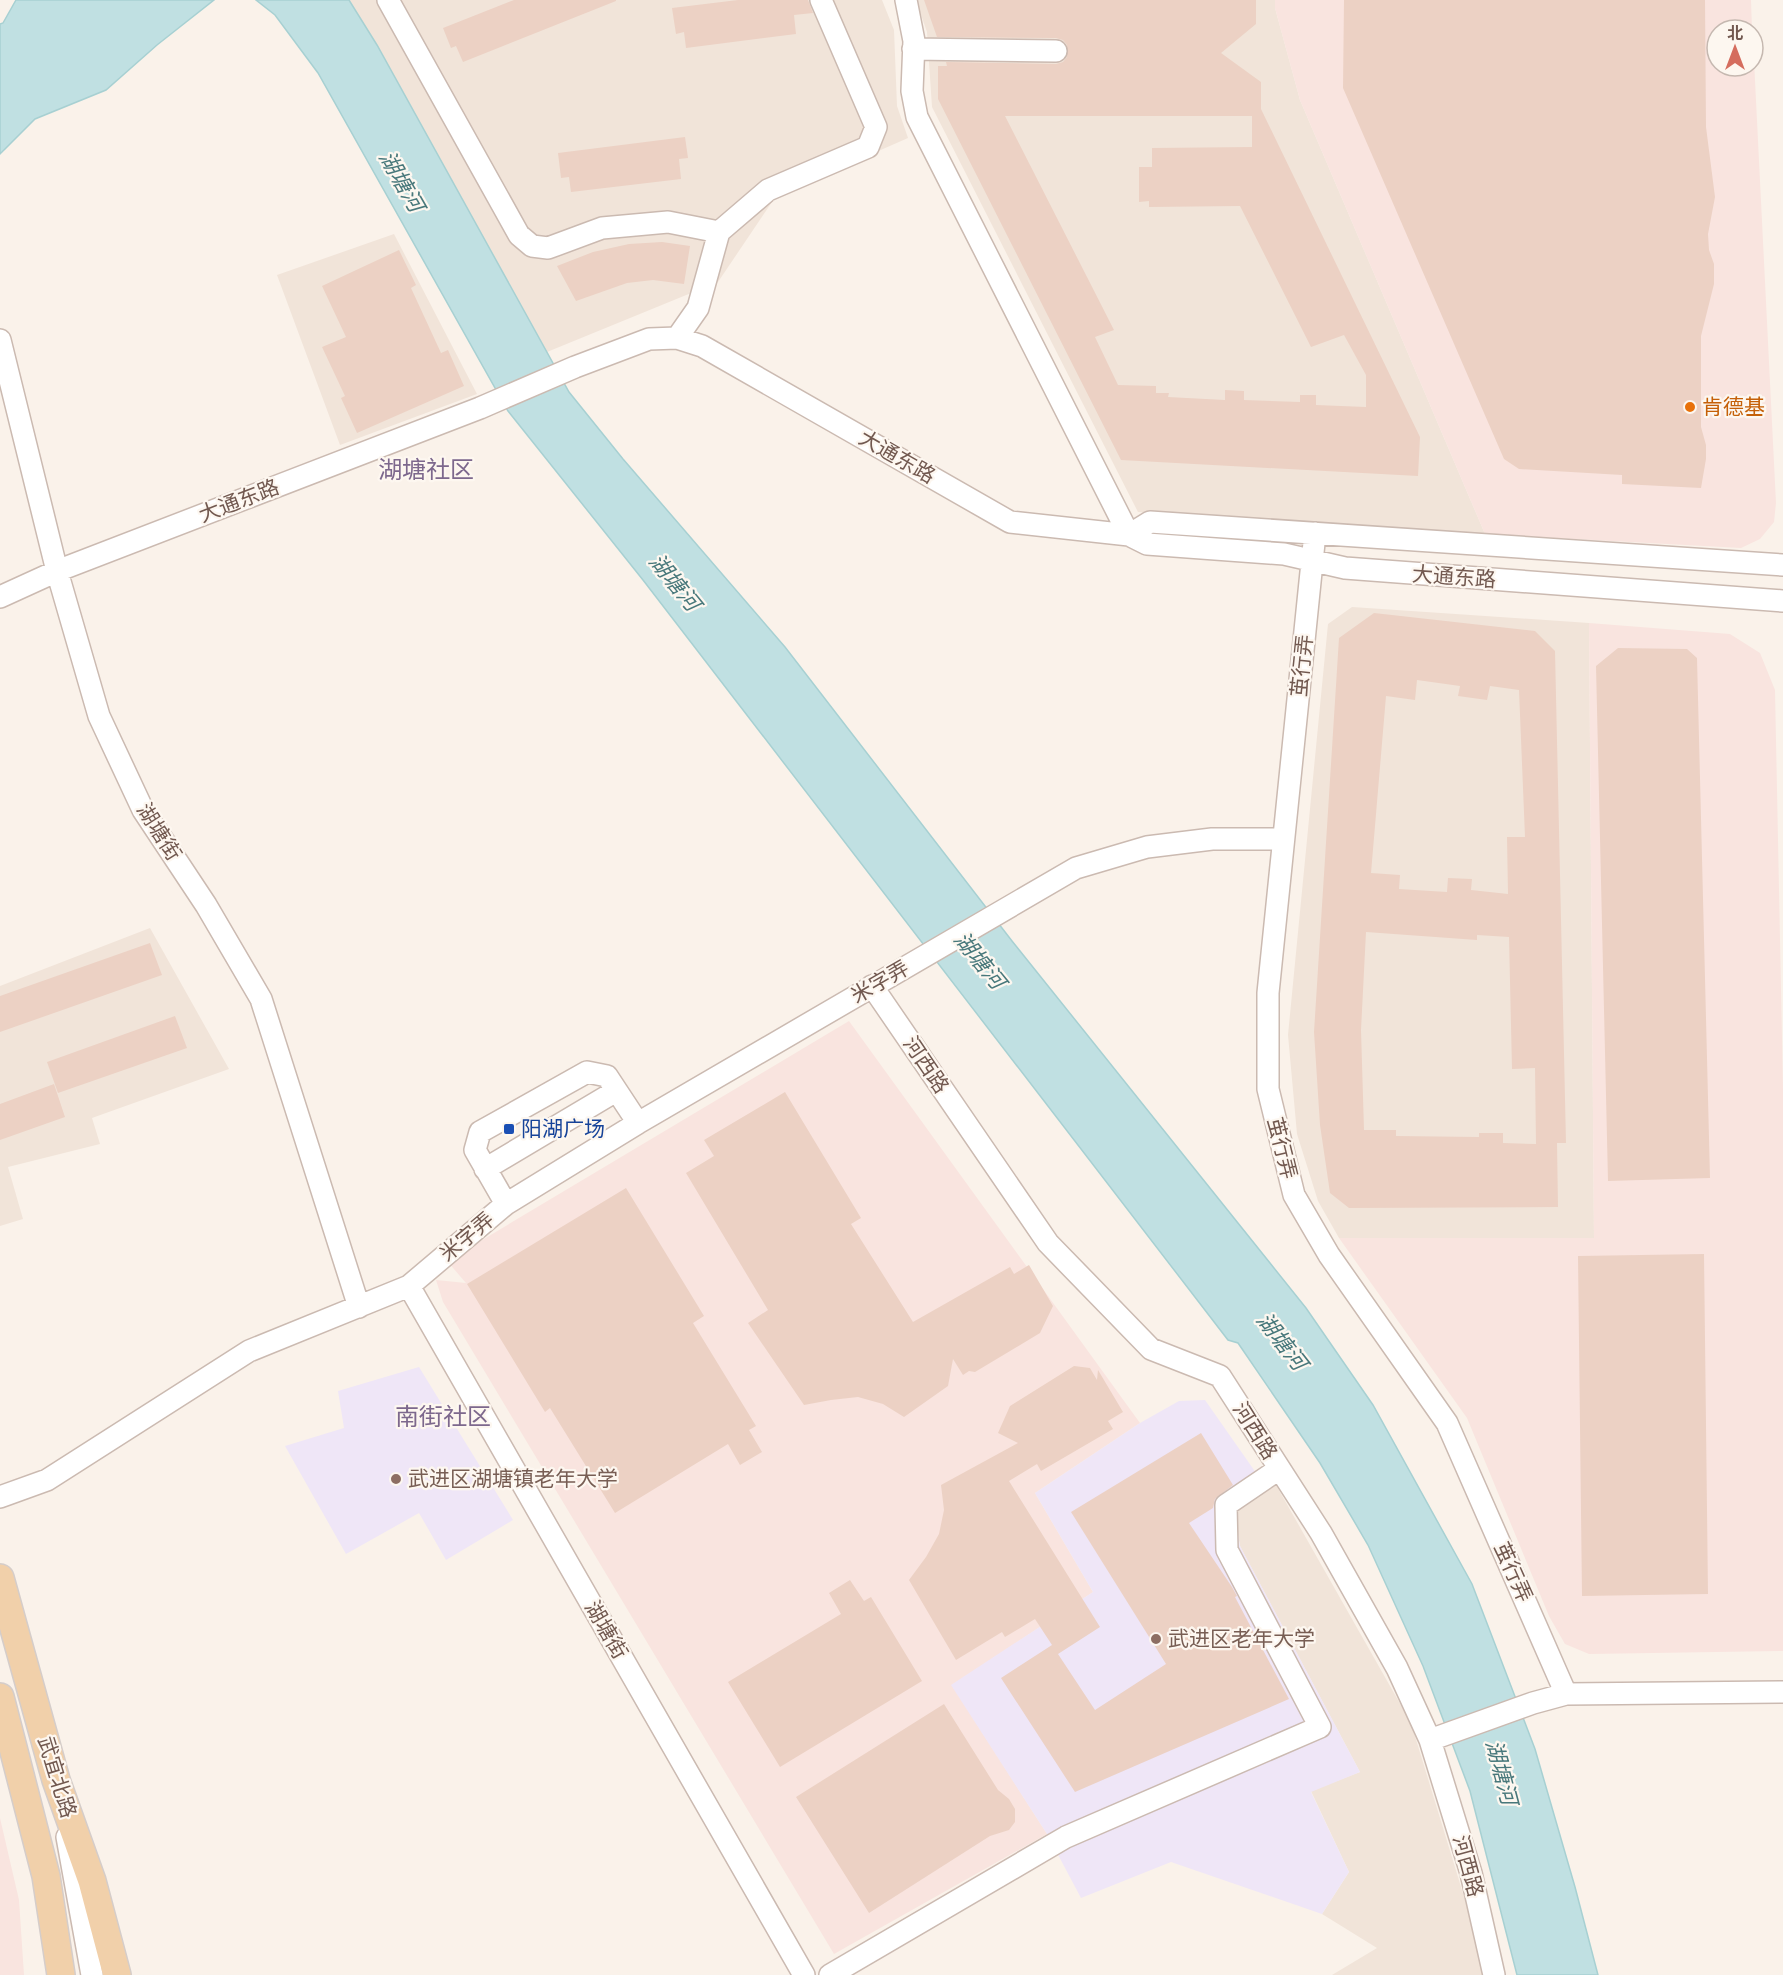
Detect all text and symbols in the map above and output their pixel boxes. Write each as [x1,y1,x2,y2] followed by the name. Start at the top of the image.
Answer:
[1705,18,1765,78] north arrow
[1727,23,1743,42] text: 北
[375,145,433,219] water label: 湖塘河
[1702,393,1765,418] place label: 肯德基
[1683,400,1697,414] marker: 肯德基
[855,424,940,488] street label: 大通东路
[378,454,474,483] district label: 湖塘社区
[195,473,282,526] street label: 大通东路
[645,548,709,618] water label: 湖塘河
[1411,560,1497,591] street label: 大通东路
[1285,633,1316,698] street label: 茧行弄
[133,798,188,865] street label: 湖塘街
[950,926,1014,996] water label: 湖塘河
[846,954,913,1007] street label: 米字弄
[899,1031,955,1097] street label: 河西路
[1264,1114,1303,1181] street label: 茧行弄
[521,1115,605,1140] place label: 阳湖广场
[502,1122,516,1136] marker: 阳湖广场
[434,1206,498,1266] street label: 米字弄
[1252,1306,1316,1378] water label: 湖塘河
[1229,1397,1284,1464] street label: 河西路
[395,1401,491,1430] district label: 南街社区
[408,1465,618,1490] place label: 武进区湖塘镇老年大学
[389,1472,403,1486] marker: 武进区湖塘镇老年大学
[1490,1538,1539,1605] street label: 茧行弄
[581,1596,634,1663] street label: 湖塘街
[1168,1625,1315,1650] place label: 武进区老年大学
[1149,1632,1163,1646] marker: 武进区老年大学
[34,1733,83,1820] street label: 武宜北路
[1482,1736,1525,1811] water label: 湖塘河
[1449,1832,1490,1899] street label: 河西路

